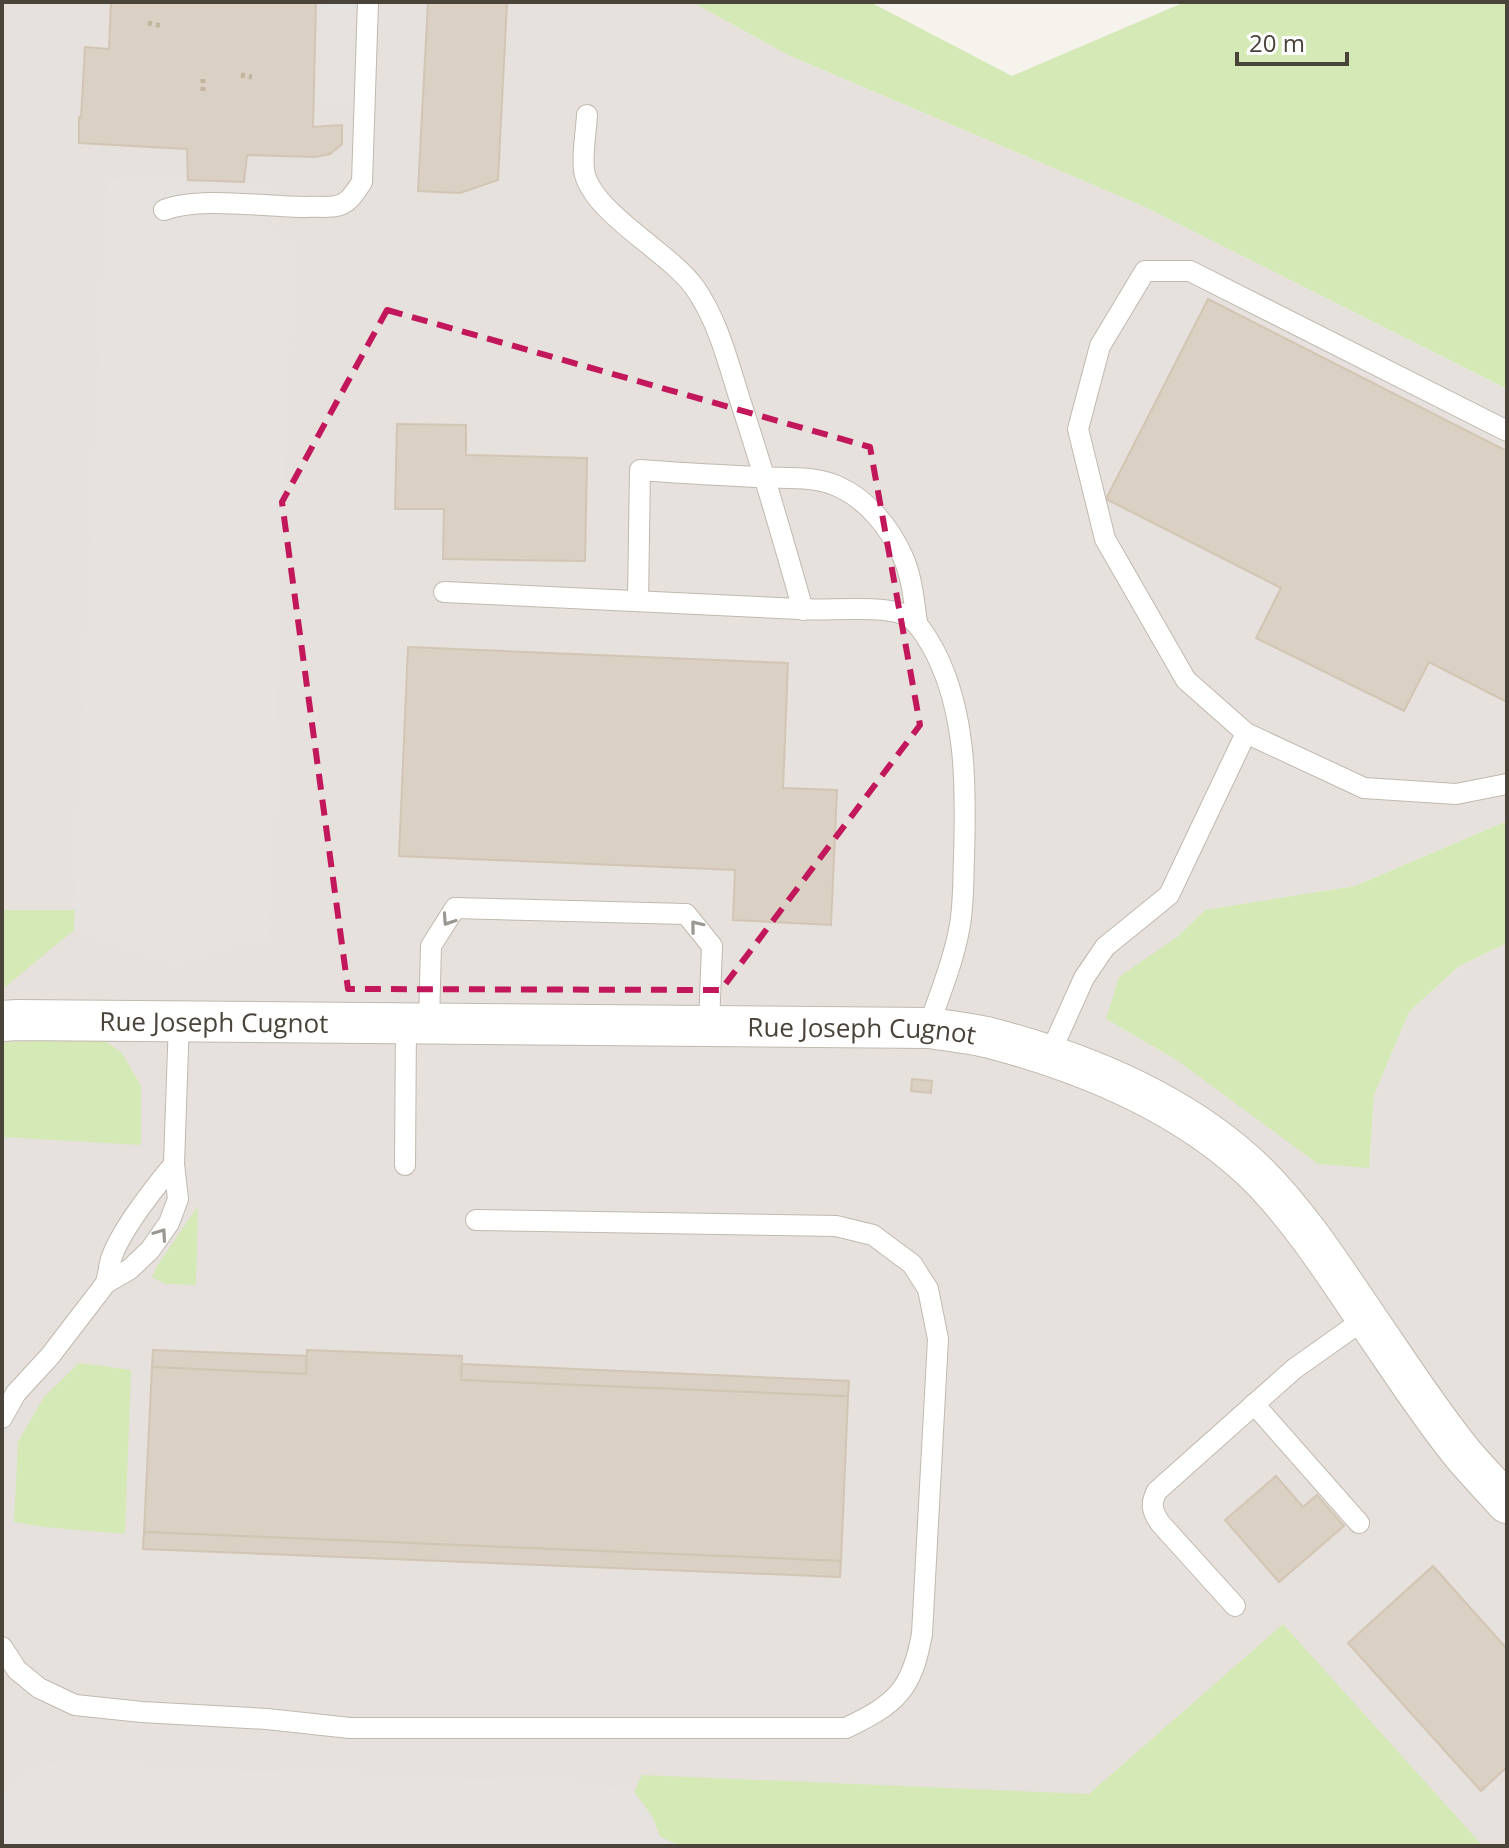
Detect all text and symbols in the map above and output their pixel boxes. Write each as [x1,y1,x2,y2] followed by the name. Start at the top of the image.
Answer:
[1237,16,1347,66] scale bar
[1249,26,1305,59] text: 20 m
[443,911,458,925] one-way arrow
[691,921,706,935] one-way arrow
[99,1003,329,1041] street label: Rue Joseph Cugnot
[747,1008,979,1052] street label: Rue Joseph Cugnot
[151,1229,166,1243] one-way arrow

